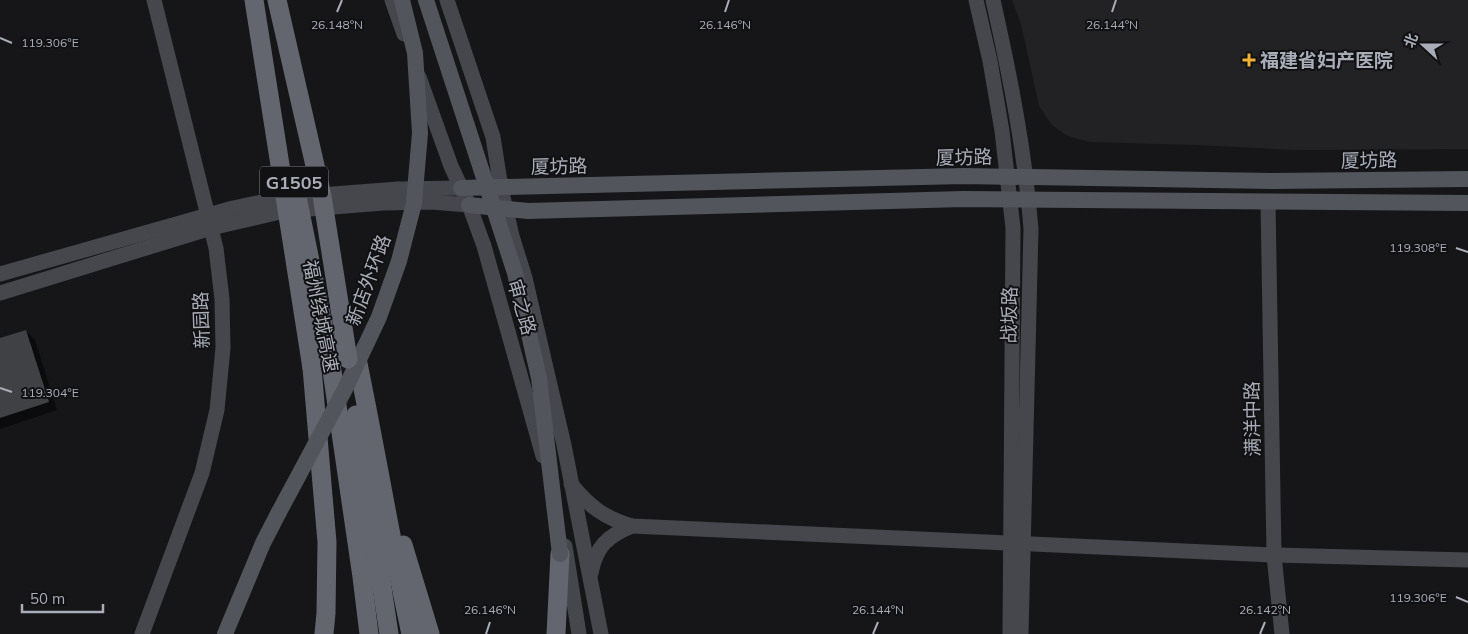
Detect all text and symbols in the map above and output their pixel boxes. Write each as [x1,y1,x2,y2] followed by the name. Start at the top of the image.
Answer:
[311,17,363,32] text: 26.148°N
[699,17,751,32] text: 26.146°N
[1086,17,1138,32] text: 26.144°N
[1398,20,1448,70] north arrow
[1400,31,1422,50] text: 北
[21,35,79,50] text: 119.306°E
[1260,48,1393,72] place label: 福建省妇产医院
[1242,53,1256,67] marker: 福建省妇产医院
[935,145,993,169] street label: 厦坊路
[1340,148,1398,172] street label: 厦坊路
[530,154,588,178] street label: 厦坊路
[260,166,328,198] road number: G1505
[340,231,396,329] street label: 新店外环路
[1389,240,1447,255] text: 119.308°E
[298,258,344,374] street label: 福州绕城高速
[503,276,541,338] street label: 审之路
[997,286,1021,344] street label: 战坂路
[188,291,214,349] street label: 新园路
[1239,381,1265,457] street label: 满洋中路
[21,385,79,400] text: 119.304°E
[22,582,104,614] scale bar
[30,589,65,608] text: 50 m
[1389,590,1447,605] text: 119.306°E
[464,602,516,617] text: 26.146°N
[852,602,904,617] text: 26.144°N
[1239,602,1291,617] text: 26.142°N

